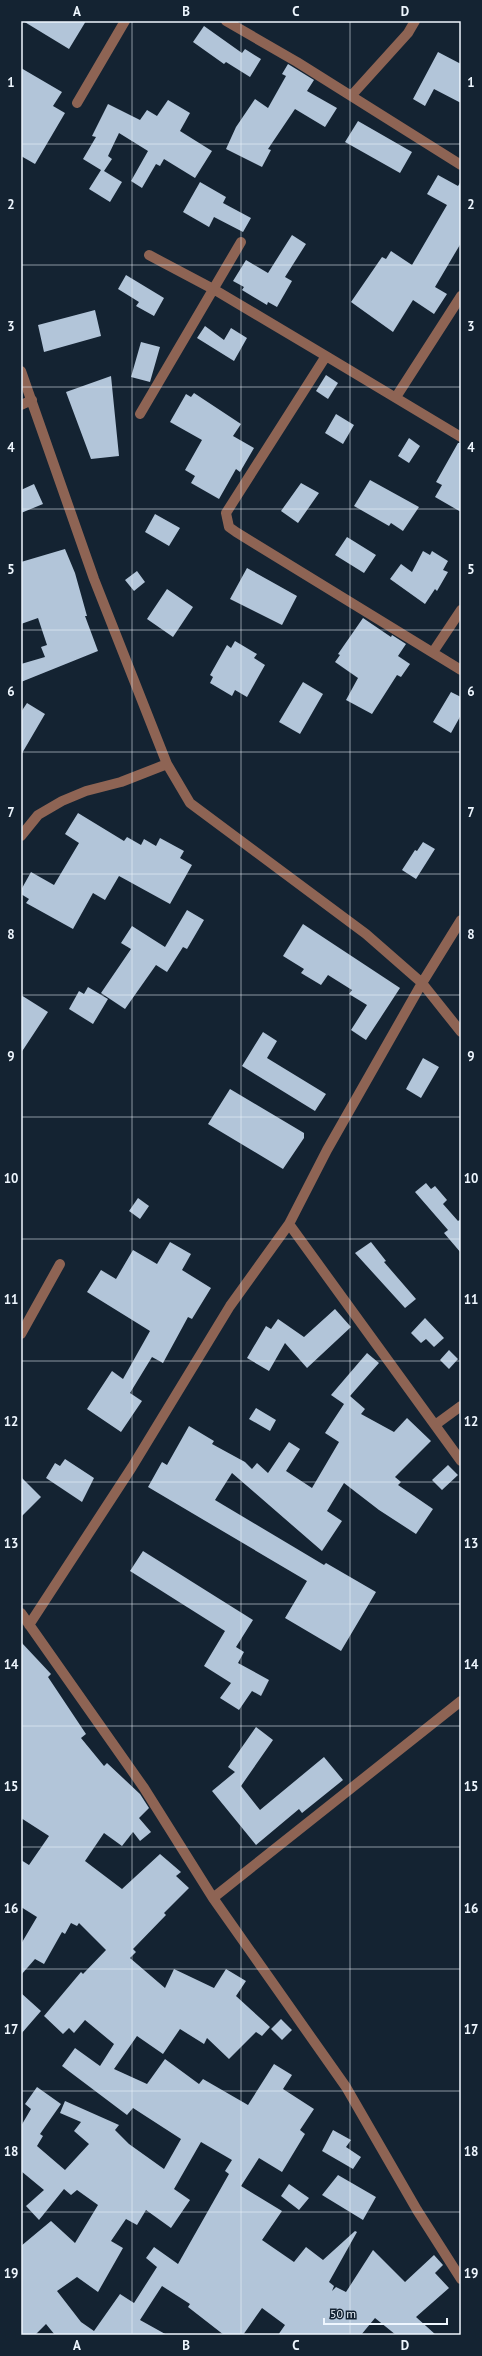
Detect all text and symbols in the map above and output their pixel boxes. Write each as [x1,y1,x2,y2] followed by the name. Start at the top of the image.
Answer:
[73,3,81,20] text: A
[182,3,190,20] text: B
[292,3,300,20] text: C
[401,3,409,20] text: D
[7,74,15,91] text: 1
[467,74,475,91] text: 1
[7,196,15,213] text: 2
[467,196,475,213] text: 2
[7,318,15,335] text: 3
[467,318,475,335] text: 3
[7,439,15,456] text: 4
[467,439,475,456] text: 4
[7,561,15,578] text: 5
[467,561,475,578] text: 5
[7,683,15,700] text: 6
[467,683,475,700] text: 6
[7,804,15,821] text: 7
[467,804,475,821] text: 7
[7,926,15,943] text: 8
[467,926,475,943] text: 8
[7,1048,15,1065] text: 9
[467,1048,475,1065] text: 9
[4,1170,18,1187] text: 10
[464,1170,478,1187] text: 10
[4,1291,18,1308] text: 11
[464,1291,478,1308] text: 11
[4,1413,18,1430] text: 12
[464,1413,478,1430] text: 12
[4,1535,18,1552] text: 13
[464,1535,478,1552] text: 13
[4,1656,19,1673] text: 14
[464,1656,479,1673] text: 14
[4,1778,18,1795] text: 15
[464,1778,478,1795] text: 15
[4,1900,18,1917] text: 16
[464,1900,478,1917] text: 16
[4,2021,18,2038] text: 17
[464,2021,478,2038] text: 17
[4,2143,18,2160] text: 18
[464,2143,478,2160] text: 18
[4,2265,18,2282] text: 19
[464,2265,478,2282] text: 19
[324,2300,447,2326] scale bar
[330,2306,356,2321] text: 50 m
[73,2337,81,2354] text: A
[182,2337,190,2354] text: B
[292,2337,300,2354] text: C
[401,2337,409,2354] text: D

